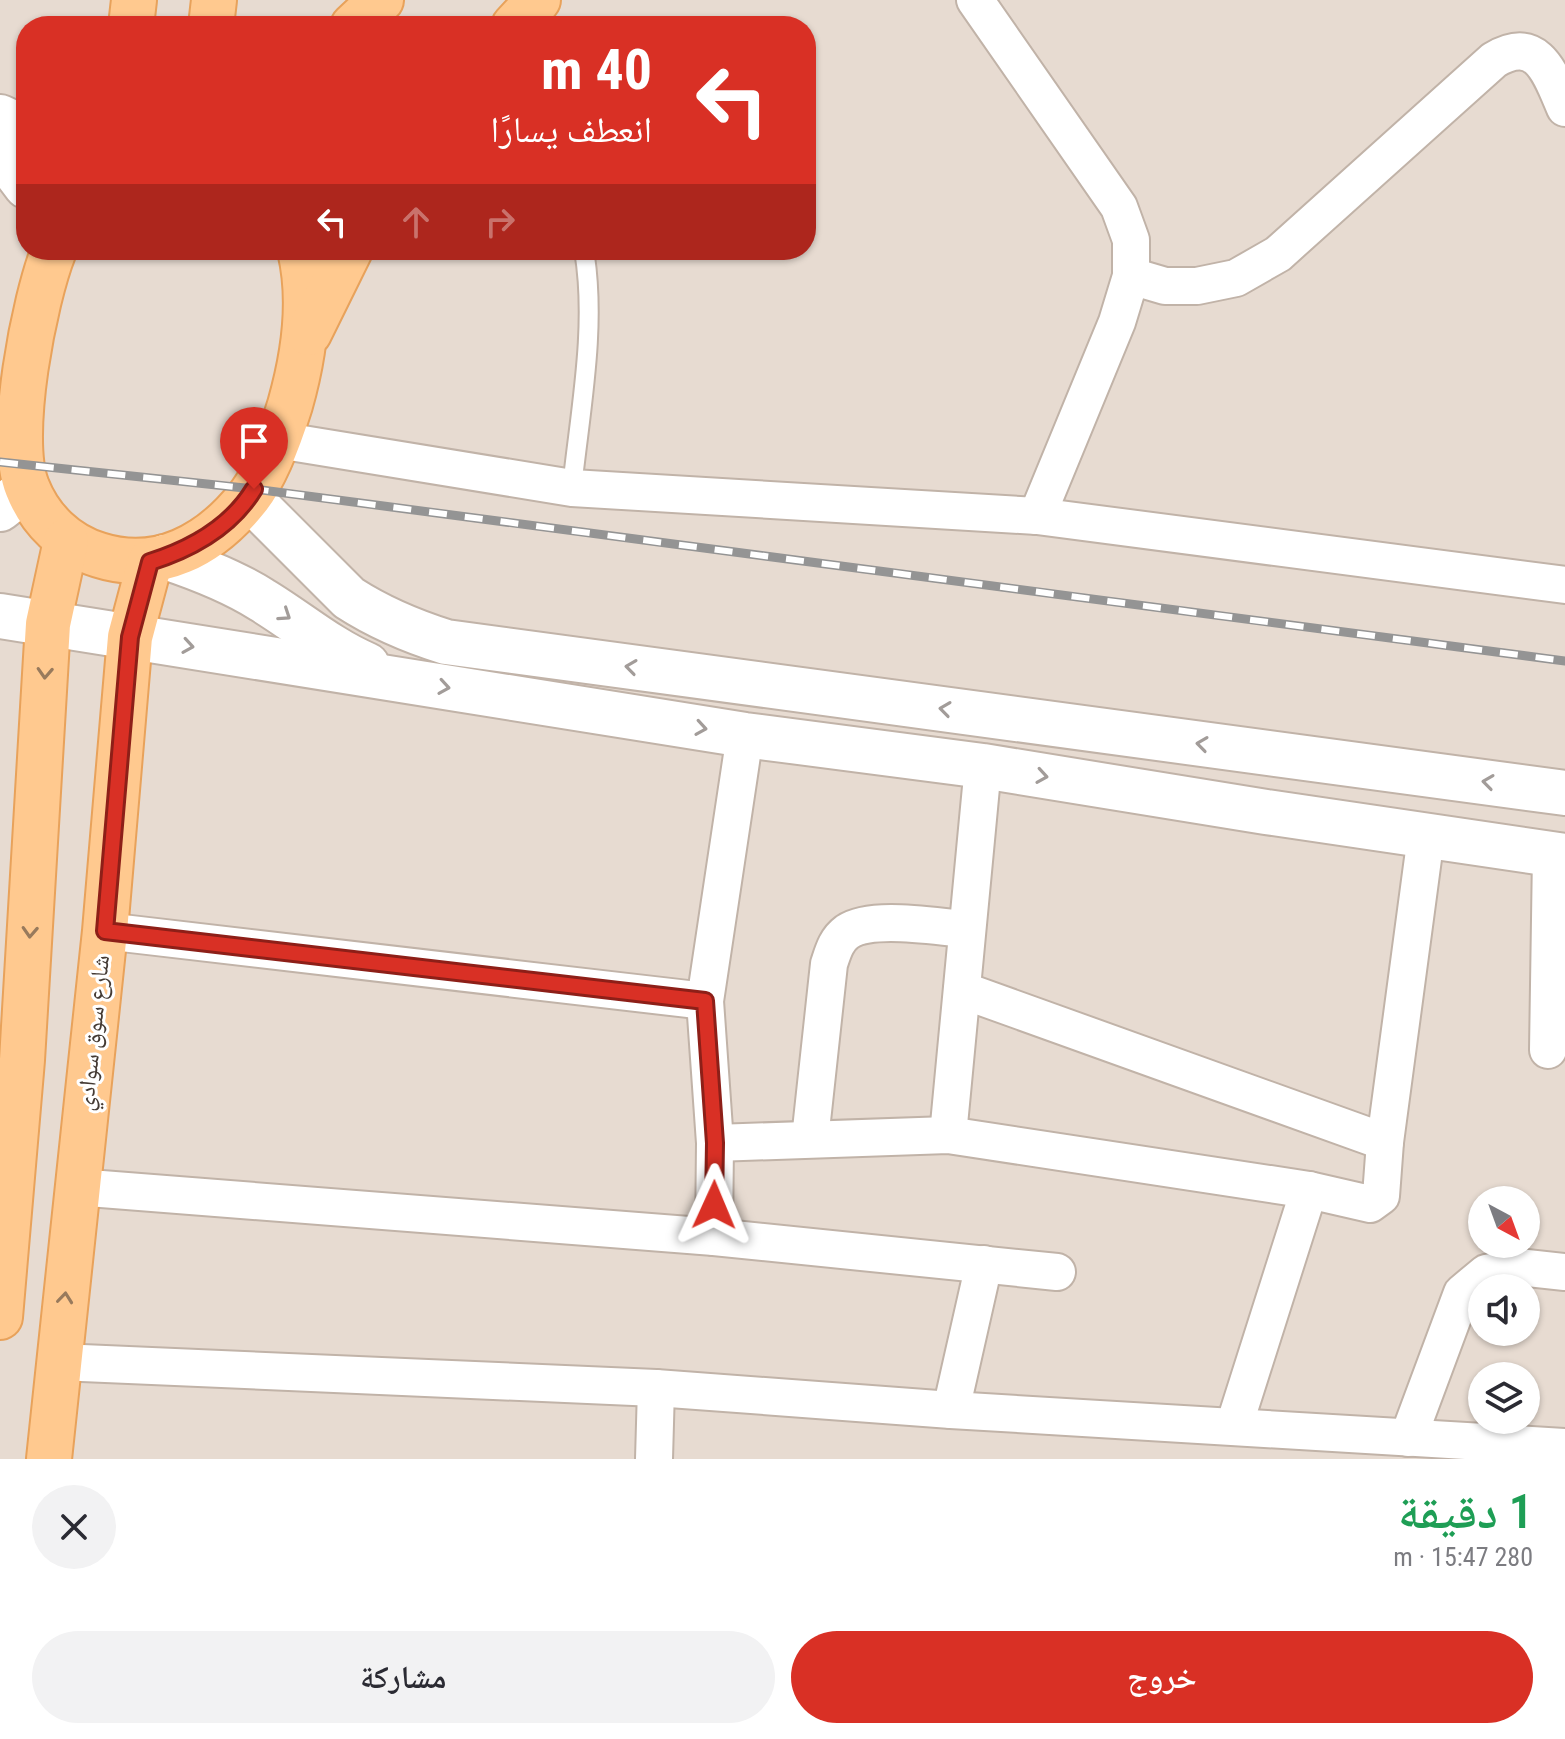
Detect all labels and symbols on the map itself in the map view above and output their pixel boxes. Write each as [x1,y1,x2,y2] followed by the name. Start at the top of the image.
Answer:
[220,407,288,489] pin
[277,606,291,621] one-way arrow
[181,637,194,654] one-way arrow
[625,659,638,676] one-way arrow
[37,667,54,680] one-way arrow
[438,678,451,695] one-way arrow
[938,701,951,718] one-way arrow
[694,719,708,736] one-way arrow
[1195,736,1209,753] one-way arrow
[1035,766,1049,783] one-way arrow
[1481,774,1494,791] one-way arrow
[22,926,39,939] one-way arrow
[71,954,120,1113] street label: شارع سوق سوادي
[672,1163,756,1247] position arrow
[1468,1186,1540,1258] north arrow
[56,1291,73,1304] one-way arrow

